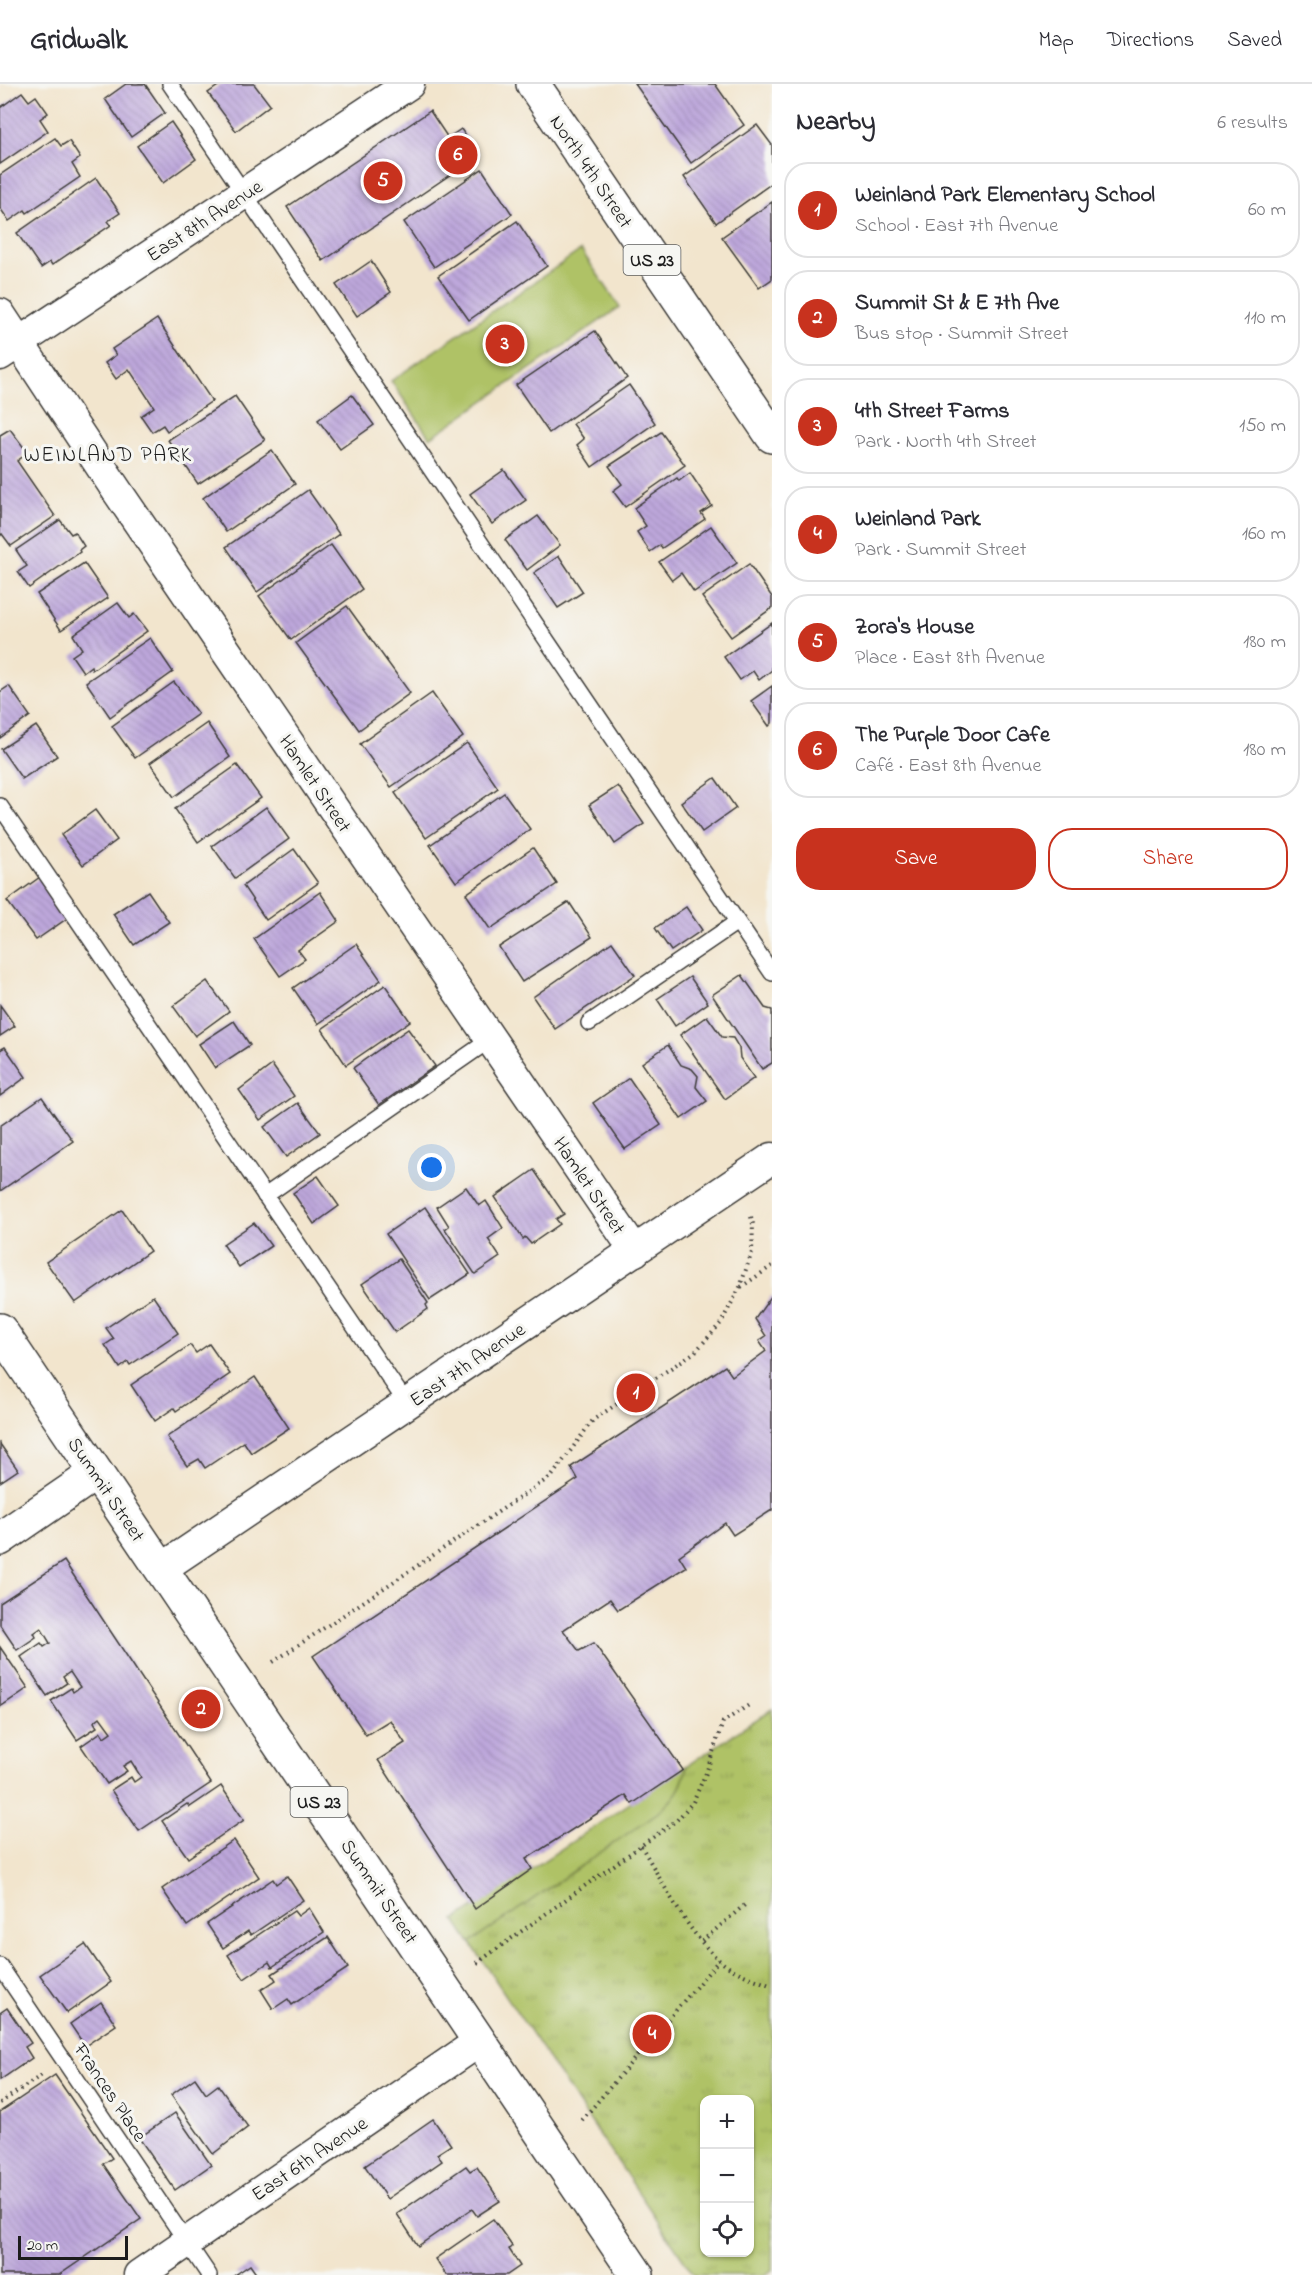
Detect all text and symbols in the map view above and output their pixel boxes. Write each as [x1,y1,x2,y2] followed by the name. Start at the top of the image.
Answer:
[30,21,127,62] text: Gridwalk
[1038,26,1074,56] text: Map
[1107,26,1194,56] text: Directions
[1227,26,1282,56] text: Saved
[796,104,875,142] text: Nearby
[1217,109,1288,138] text: 6 results
[541,110,639,235] street label: North 4th Street
[438,132,478,178] pin: 6
[364,158,403,204] pin: 5
[142,174,269,271] street label: East 8th Avenue
[855,180,1155,212] text: Weinland Park Elementary School
[814,196,821,225] text: 1
[1248,196,1286,225] text: 60 m
[855,212,1058,241] text: School · East 7th Avenue
[624,245,680,275] road number: US 23
[855,288,1059,320] text: Summit St & E 7th Ave
[813,304,822,333] text: 2
[1244,304,1286,333] text: 110 m
[855,320,1068,349] text: Bus stop · Summit Street
[486,322,524,366] pin: 3
[855,396,1010,428] text: 4th Street Farms
[813,412,822,441] text: 3
[1239,412,1286,441] text: 150 m
[855,428,1037,457] text: Park · North 4th Street
[24,441,192,471] district label: WEINLAND PARK
[855,504,981,536] text: Weinland Park
[813,520,822,549] text: 4
[1242,520,1286,549] text: 160 m
[855,536,1026,565] text: Park · Summit Street
[855,612,974,644] text: Zora's House
[812,628,823,657] text: 5
[1243,628,1286,657] text: 180 m
[855,644,1045,673] text: Place · East 8th Avenue
[855,720,1050,752] text: The Purple Door Cafe
[270,730,358,839] street label: Hamlet Street
[813,736,822,765] text: 6
[1243,736,1286,765] text: 180 m
[855,752,1041,781] text: Café · East 8th Avenue
[796,828,1036,890] button: Save
[1048,828,1288,890] button: Share
[544,1132,632,1241] street label: Hamlet Street
[417,1153,446,1182] your location
[405,1317,532,1416] street label: East 7th Avenue
[616,1370,656,1416] pin: 1
[59,1432,151,1549] street label: Summit Street
[182,1686,220,1732] pin: 2
[290,1787,348,1817] road number: US 23
[332,1834,424,1951] street label: Summit Street
[632,2012,672,2056] pin: 4
[65,2037,153,2149] street label: Frances Place
[700,2095,754,2257] map controls
[700,2095,754,2149] button: +
[246,2110,374,2210] street label: East 6th Avenue
[700,2149,754,2203] button: −
[700,2203,754,2257] button: locate
[18,2233,128,2260] scale bar
[27,2234,58,2258] text: 20 m

